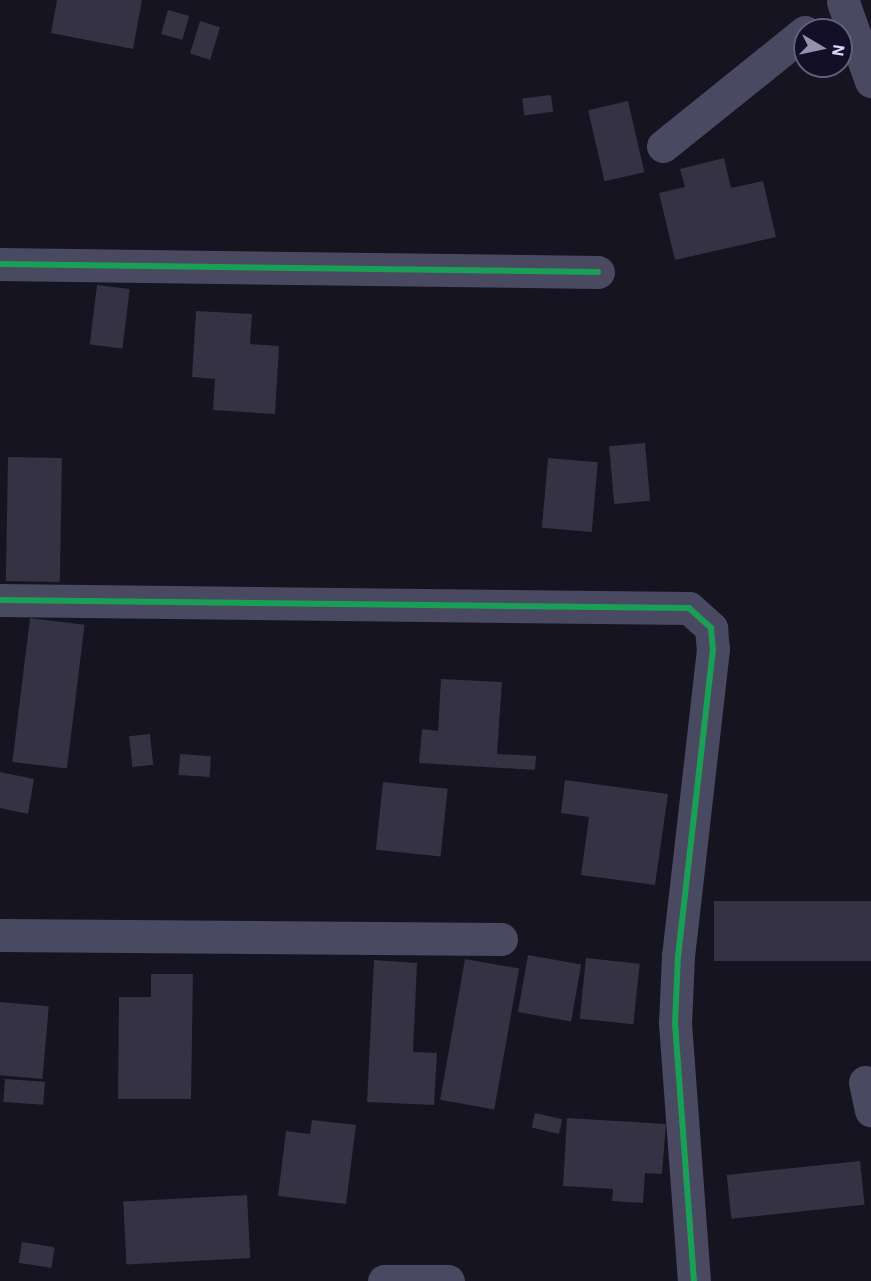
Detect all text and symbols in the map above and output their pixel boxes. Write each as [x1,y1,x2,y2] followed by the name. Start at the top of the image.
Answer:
[793,18,853,78] north arrow
[828,43,850,58] text: N

